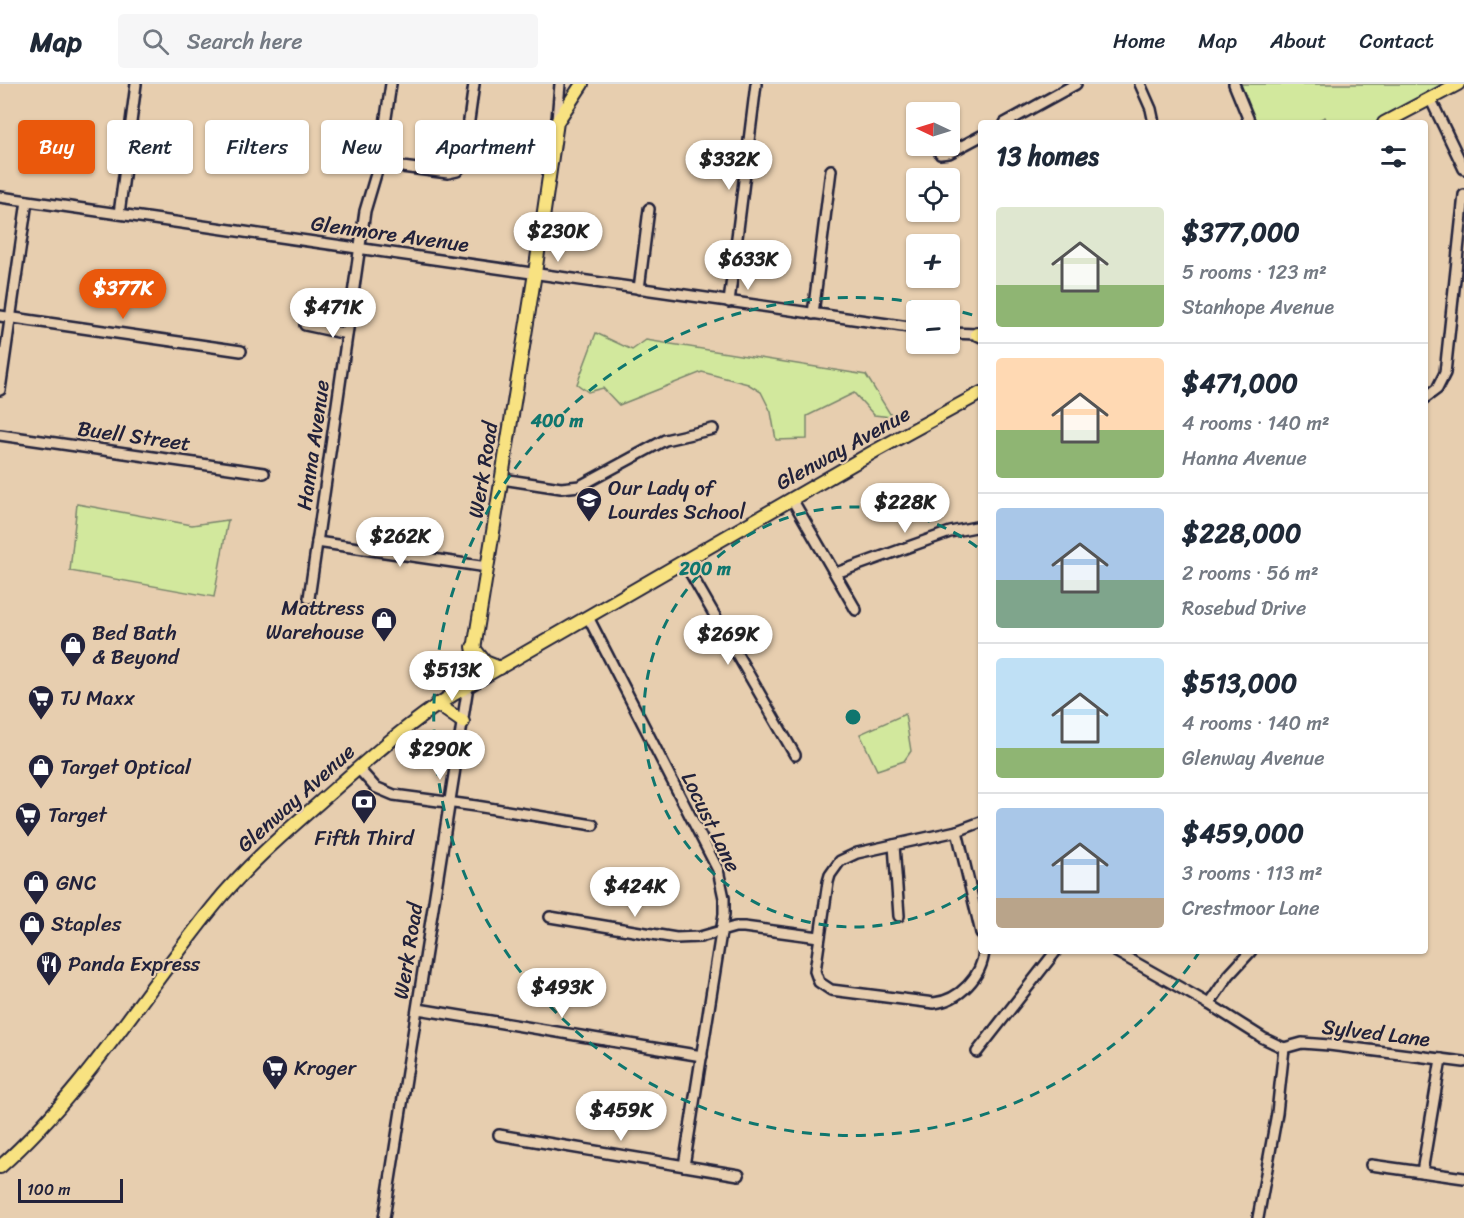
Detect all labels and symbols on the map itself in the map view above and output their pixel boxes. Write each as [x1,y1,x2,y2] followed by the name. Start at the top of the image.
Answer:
[906,102,960,156] north arrow
[687,140,771,191] pin: $332K
[308,204,472,264] street label: Glenmore Avenue
[516,212,600,263] pin: $230K
[706,240,790,291] pin: $633K
[81,269,165,320] pin: $377K
[291,288,375,339] pin: $471K
[285,377,341,513] street label: Hanna Avenue
[768,395,918,501] street label: Glenway Avenue
[530,405,583,437] text: 400 m
[75,409,193,463] street label: Buell Street
[457,417,510,521] street label: Werk Road
[608,469,747,531] place label: Our Lady of Lourdes School
[863,483,947,534] pin: $228K
[574,485,604,523] school or university icon: Our Lady of Lourdes School
[358,517,442,568] pin: $262K
[678,553,731,585] text: 200 m
[266,589,364,651] place label: Mattress Warehouse
[369,605,399,643] shop icon: Mattress Warehouse
[92,614,181,676] place label: Bed Bath & Beyond
[686,615,770,666] pin: $269K
[58,630,88,668] shop icon: Bed Bath & Beyond
[410,651,494,702] pin: $513K
[60,679,135,717] place label: TJ Maxx
[26,683,56,721] supermarket icon: TJ Maxx
[843,707,863,727] centre of rings
[398,730,482,781] pin: $290K
[228,734,364,862] street label: Glenway Avenue
[60,748,192,786] place label: Target Optical
[26,752,56,790] shop icon: Target Optical
[670,765,752,879] street label: Locust Lane
[349,787,379,825] bank icon: Fifth Third
[48,796,108,834] place label: Target
[13,800,43,838] supermarket icon: Target
[314,819,415,857] place label: Fifth Third
[56,864,97,902] place label: GNC
[593,867,677,918] pin: $424K
[21,868,51,906] shop icon: GNC
[382,898,435,1002] street label: Werk Road
[51,905,122,943] place label: Staples
[17,909,47,947] shop icon: Staples
[68,945,200,983] place label: Panda Express
[34,949,64,987] restaurant icon: Panda Express
[520,968,604,1019] pin: $493K
[1320,1008,1432,1058] street label: Sylved Lane
[294,1049,357,1087] place label: Kroger
[260,1053,290,1091] supermarket icon: Kroger
[579,1091,663,1142] pin: $459K
[18,1176,123,1204] scale bar

